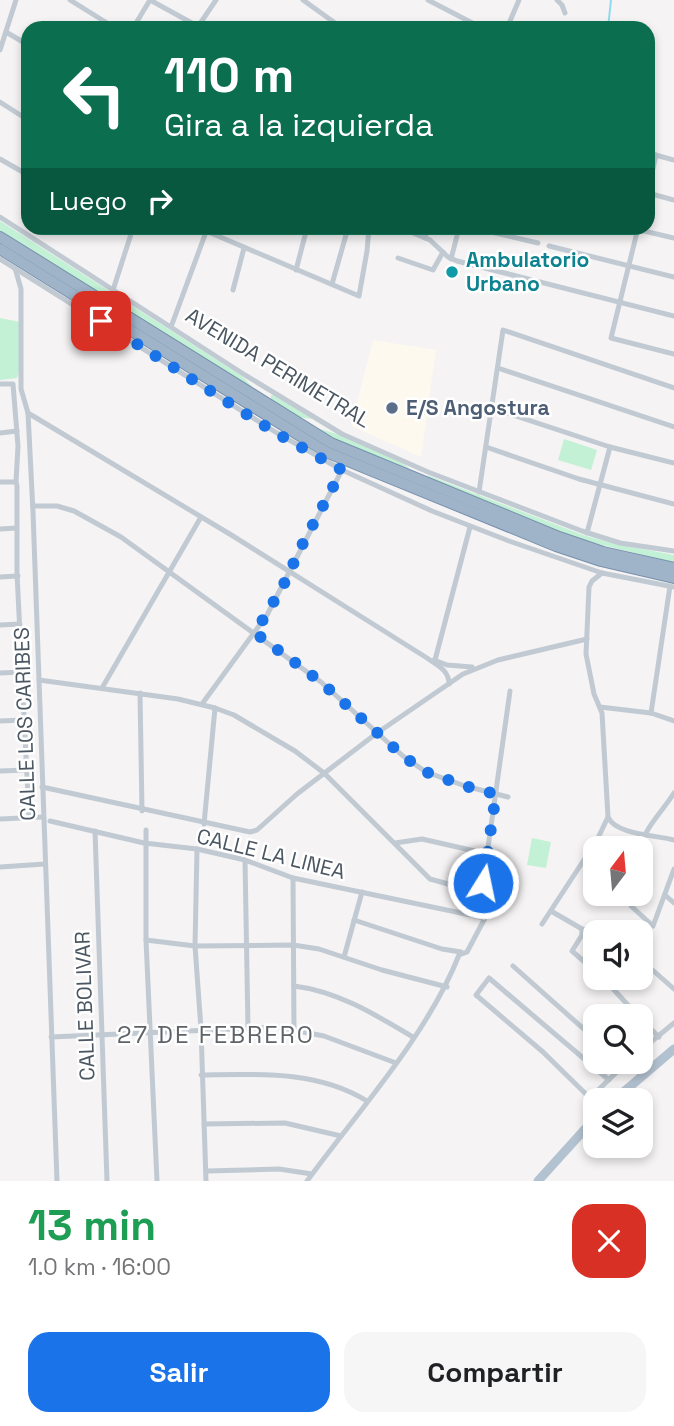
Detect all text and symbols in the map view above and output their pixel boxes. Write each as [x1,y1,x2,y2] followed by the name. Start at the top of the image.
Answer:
[164,44,294,106] text: 110 m
[49,49,140,140] icon: left
[164,105,434,145] text: Gira a la izquierda
[141,182,179,220] icon: right
[49,184,127,218] text: Luego
[466,246,589,297] place label: Ambulatorio Urbano
[444,264,460,280] marker: Ambulatorio Urbano
[71,291,131,351] pin
[82,302,120,340] icon: arrive
[181,302,376,434] street label: AVENIDA PERIMETRAL
[406,394,550,421] place label: E/S Angostura
[384,400,400,416] marker: E/S Angostura
[8,627,41,821] street label: CALLE LOS CARIBES
[194,822,348,885] street label: CALLE LA LINEA
[583,836,653,906] north arrow
[583,836,653,1158] map controls
[446,846,520,920] position arrow
[583,920,653,990] button: sound
[68,931,101,1081] street label: CALLE BOLIVAR
[583,1004,653,1074] button: search
[117,1019,315,1050] district label: 27 DE FEBRERO
[583,1088,653,1158] button: layers
[28,1199,156,1252] text: 13 min
[572,1204,646,1278] button: close
[28,1252,171,1282] text: 1.0 km · 16:00
[28,1332,330,1412] button: Salir
[344,1332,646,1412] button: Compartir

